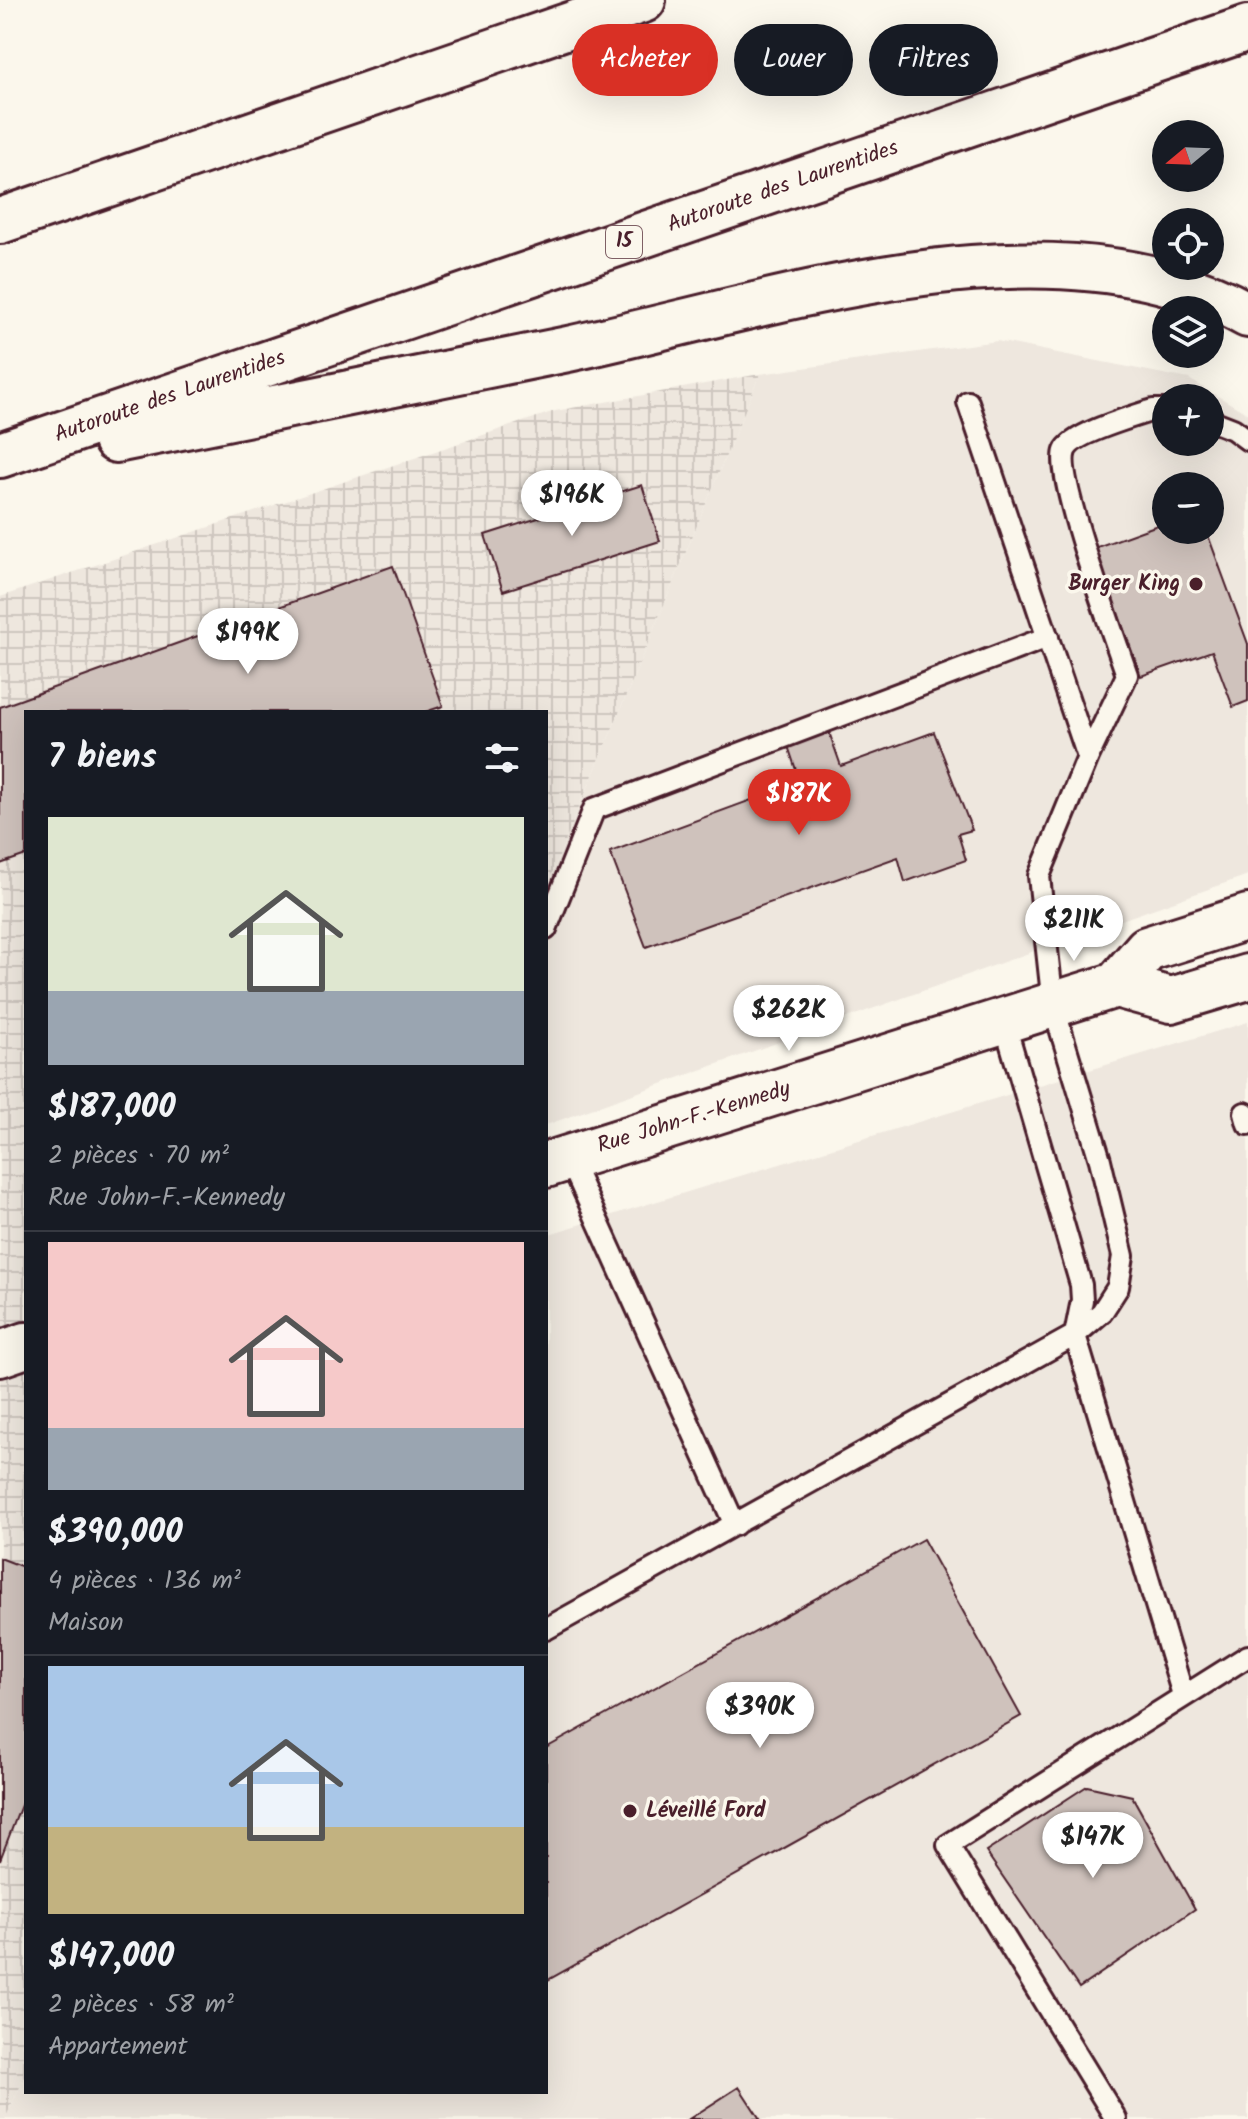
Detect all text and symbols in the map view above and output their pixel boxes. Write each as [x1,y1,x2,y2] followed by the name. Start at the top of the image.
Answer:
[572,24,718,96] chip: Acheter
[734,24,853,96] chip: Louer
[869,24,998,96] chip: Filtres
[1152,120,1224,192] north arrow
[1152,120,1224,544] map controls
[663,131,904,243] street label: Autoroute des Laurentides
[1152,208,1224,280] button: locate
[606,226,642,258] road number: 15
[1152,296,1224,368] button: layers
[50,341,291,453] street label: Autoroute des Laurentides
[1152,384,1224,456] button: +
[516,470,628,538] pin: $196K
[1152,472,1224,544] button: −
[539,475,605,517] text: $196K
[1068,567,1180,602] place label: Burger King
[1187,575,1205,593] marker: Burger King
[192,608,304,676] pin: $199K
[215,613,281,655] text: $199K
[48,731,157,785] text: 7 biens
[480,736,524,780] icon: filters
[743,769,855,837] pin: $187K
[766,774,832,816] text: $187K
[214,869,358,1013] icon: home
[1018,895,1130,963] pin: $211K
[1043,900,1105,942] text: $211K
[733,985,845,1053] pin: $262K
[751,990,827,1032] text: $262K
[593,1072,796,1164] street label: Rue John-F.-Kennedy
[48,1081,176,1135] text: $187,000
[48,1135,229,1177] text: 2 pièces · 70 m²
[48,1177,285,1219] text: Rue John-F.-Kennedy
[214,1294,358,1438] icon: home
[48,1506,183,1560] text: $390,000
[48,1560,241,1602] text: 4 pièces · 136 m²
[48,1602,124,1644] text: Maison
[704,1682,816,1750] pin: $390K
[724,1687,796,1729] text: $390K
[214,1718,358,1862] icon: home
[646,1794,767,1829] place label: Léveillé Ford
[621,1802,639,1820] marker: Léveillé Ford
[1037,1812,1149,1880] pin: $147K
[1060,1817,1126,1859] text: $147K
[48,1930,174,1984] text: $147,000
[48,1984,234,2026] text: 2 pièces · 58 m²
[48,2026,188,2068] text: Appartement

